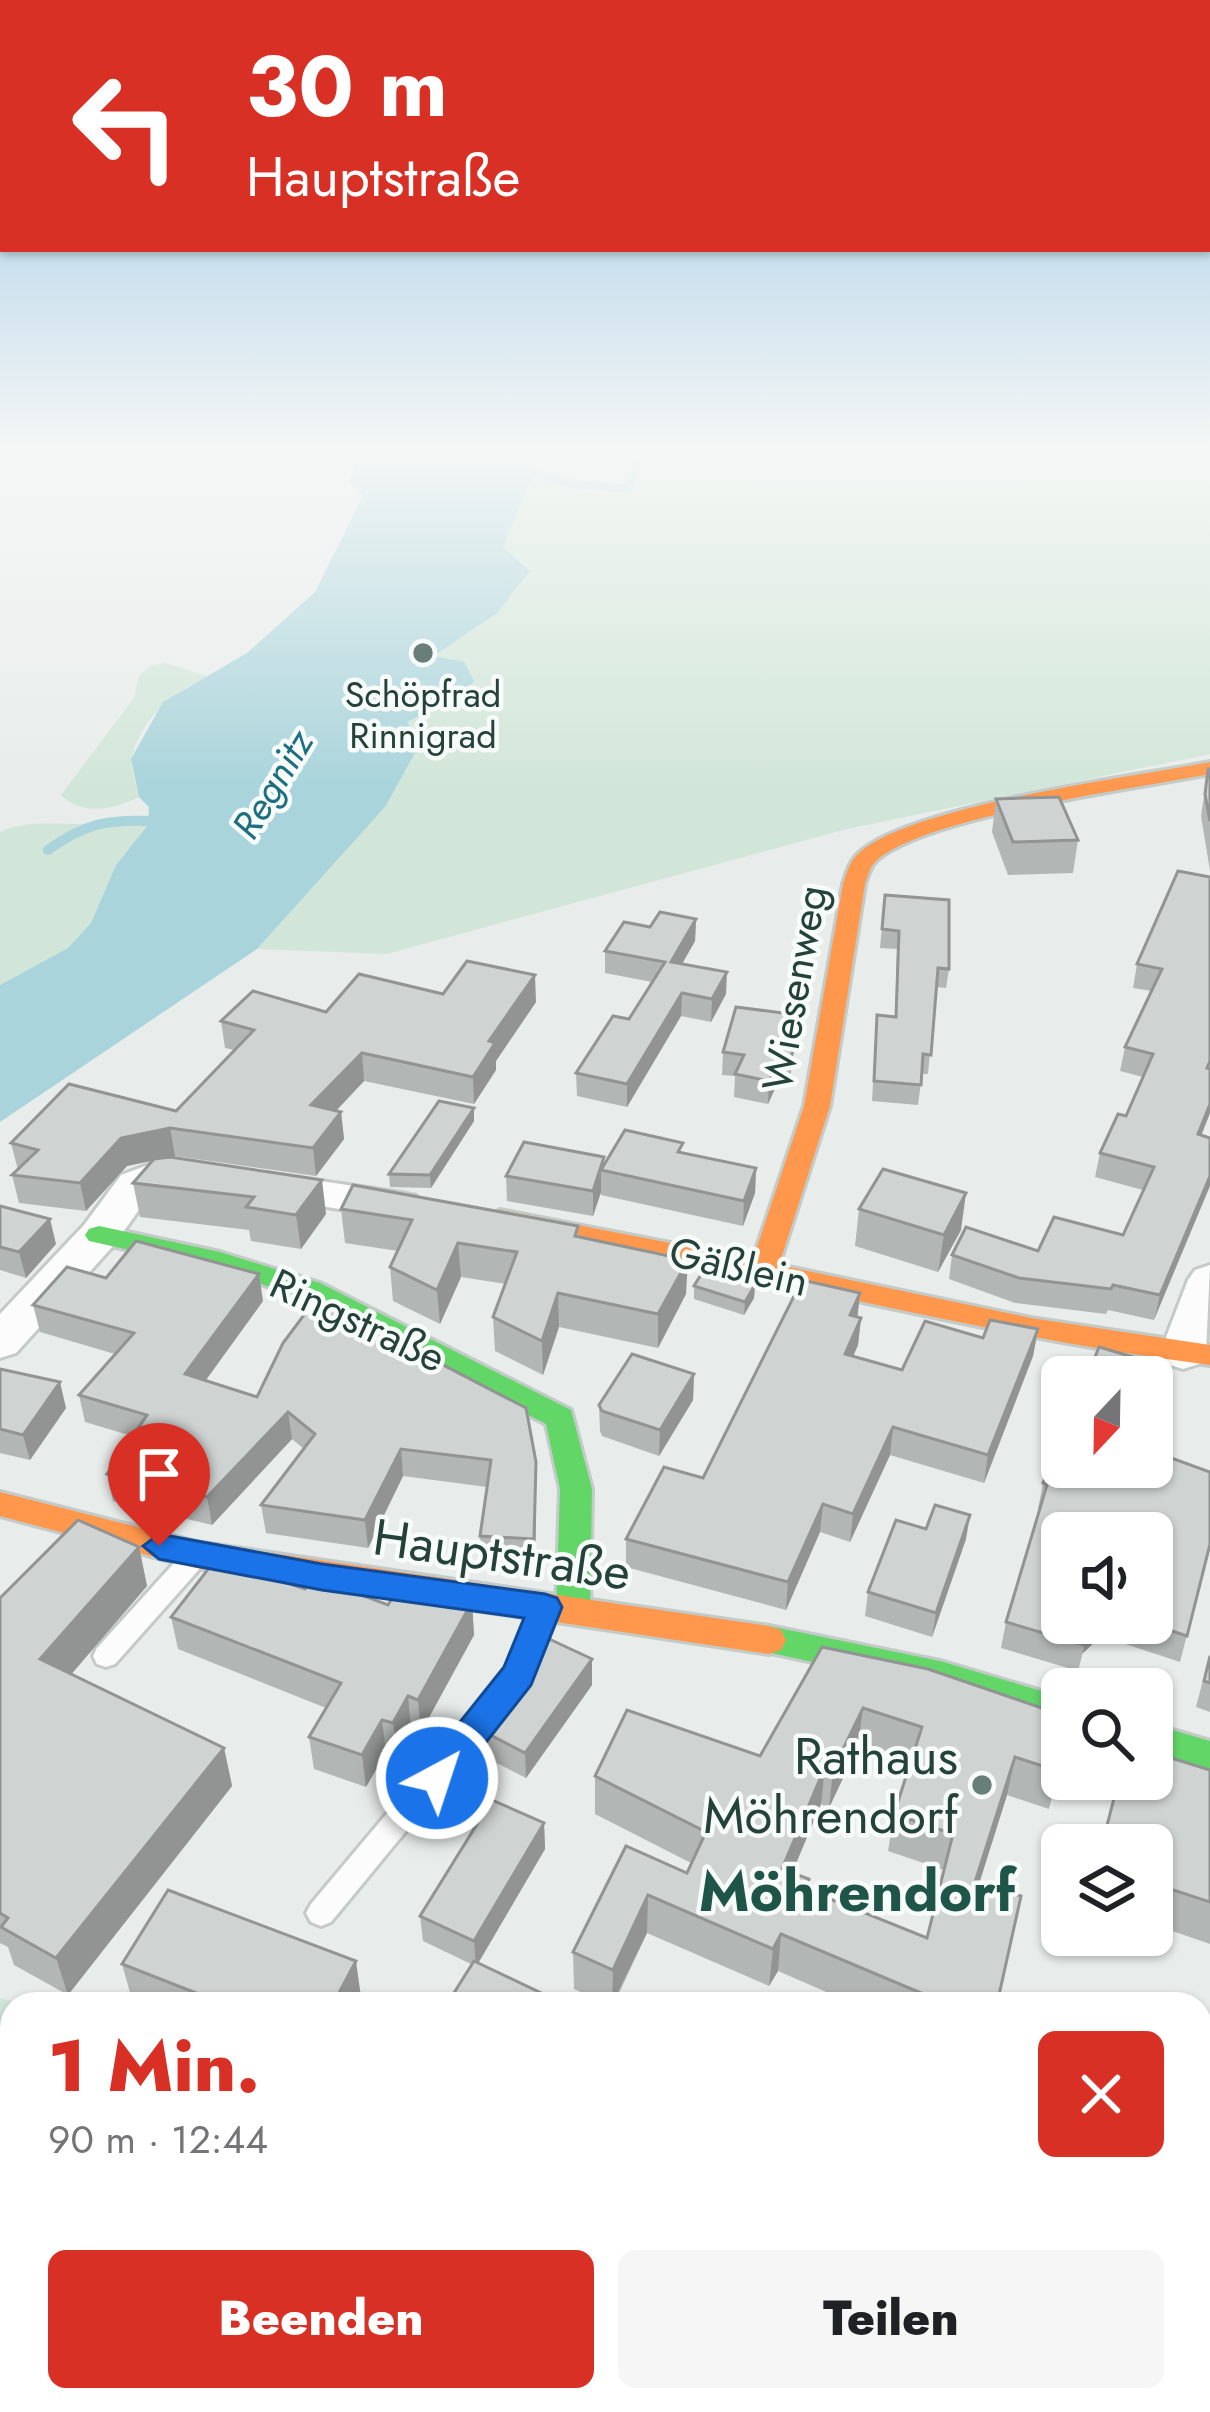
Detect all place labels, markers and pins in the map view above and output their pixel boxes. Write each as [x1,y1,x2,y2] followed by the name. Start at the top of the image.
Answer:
[410,640,436,666] marker: Schöpfrad Rinnigrad
[345,668,501,761] place label: Schöpfrad Rinnigrad
[108,1423,210,1546] pin
[703,1719,959,1852] place label: Rathaus Möhrendorf
[969,1772,995,1798] marker: Rathaus Möhrendorf

